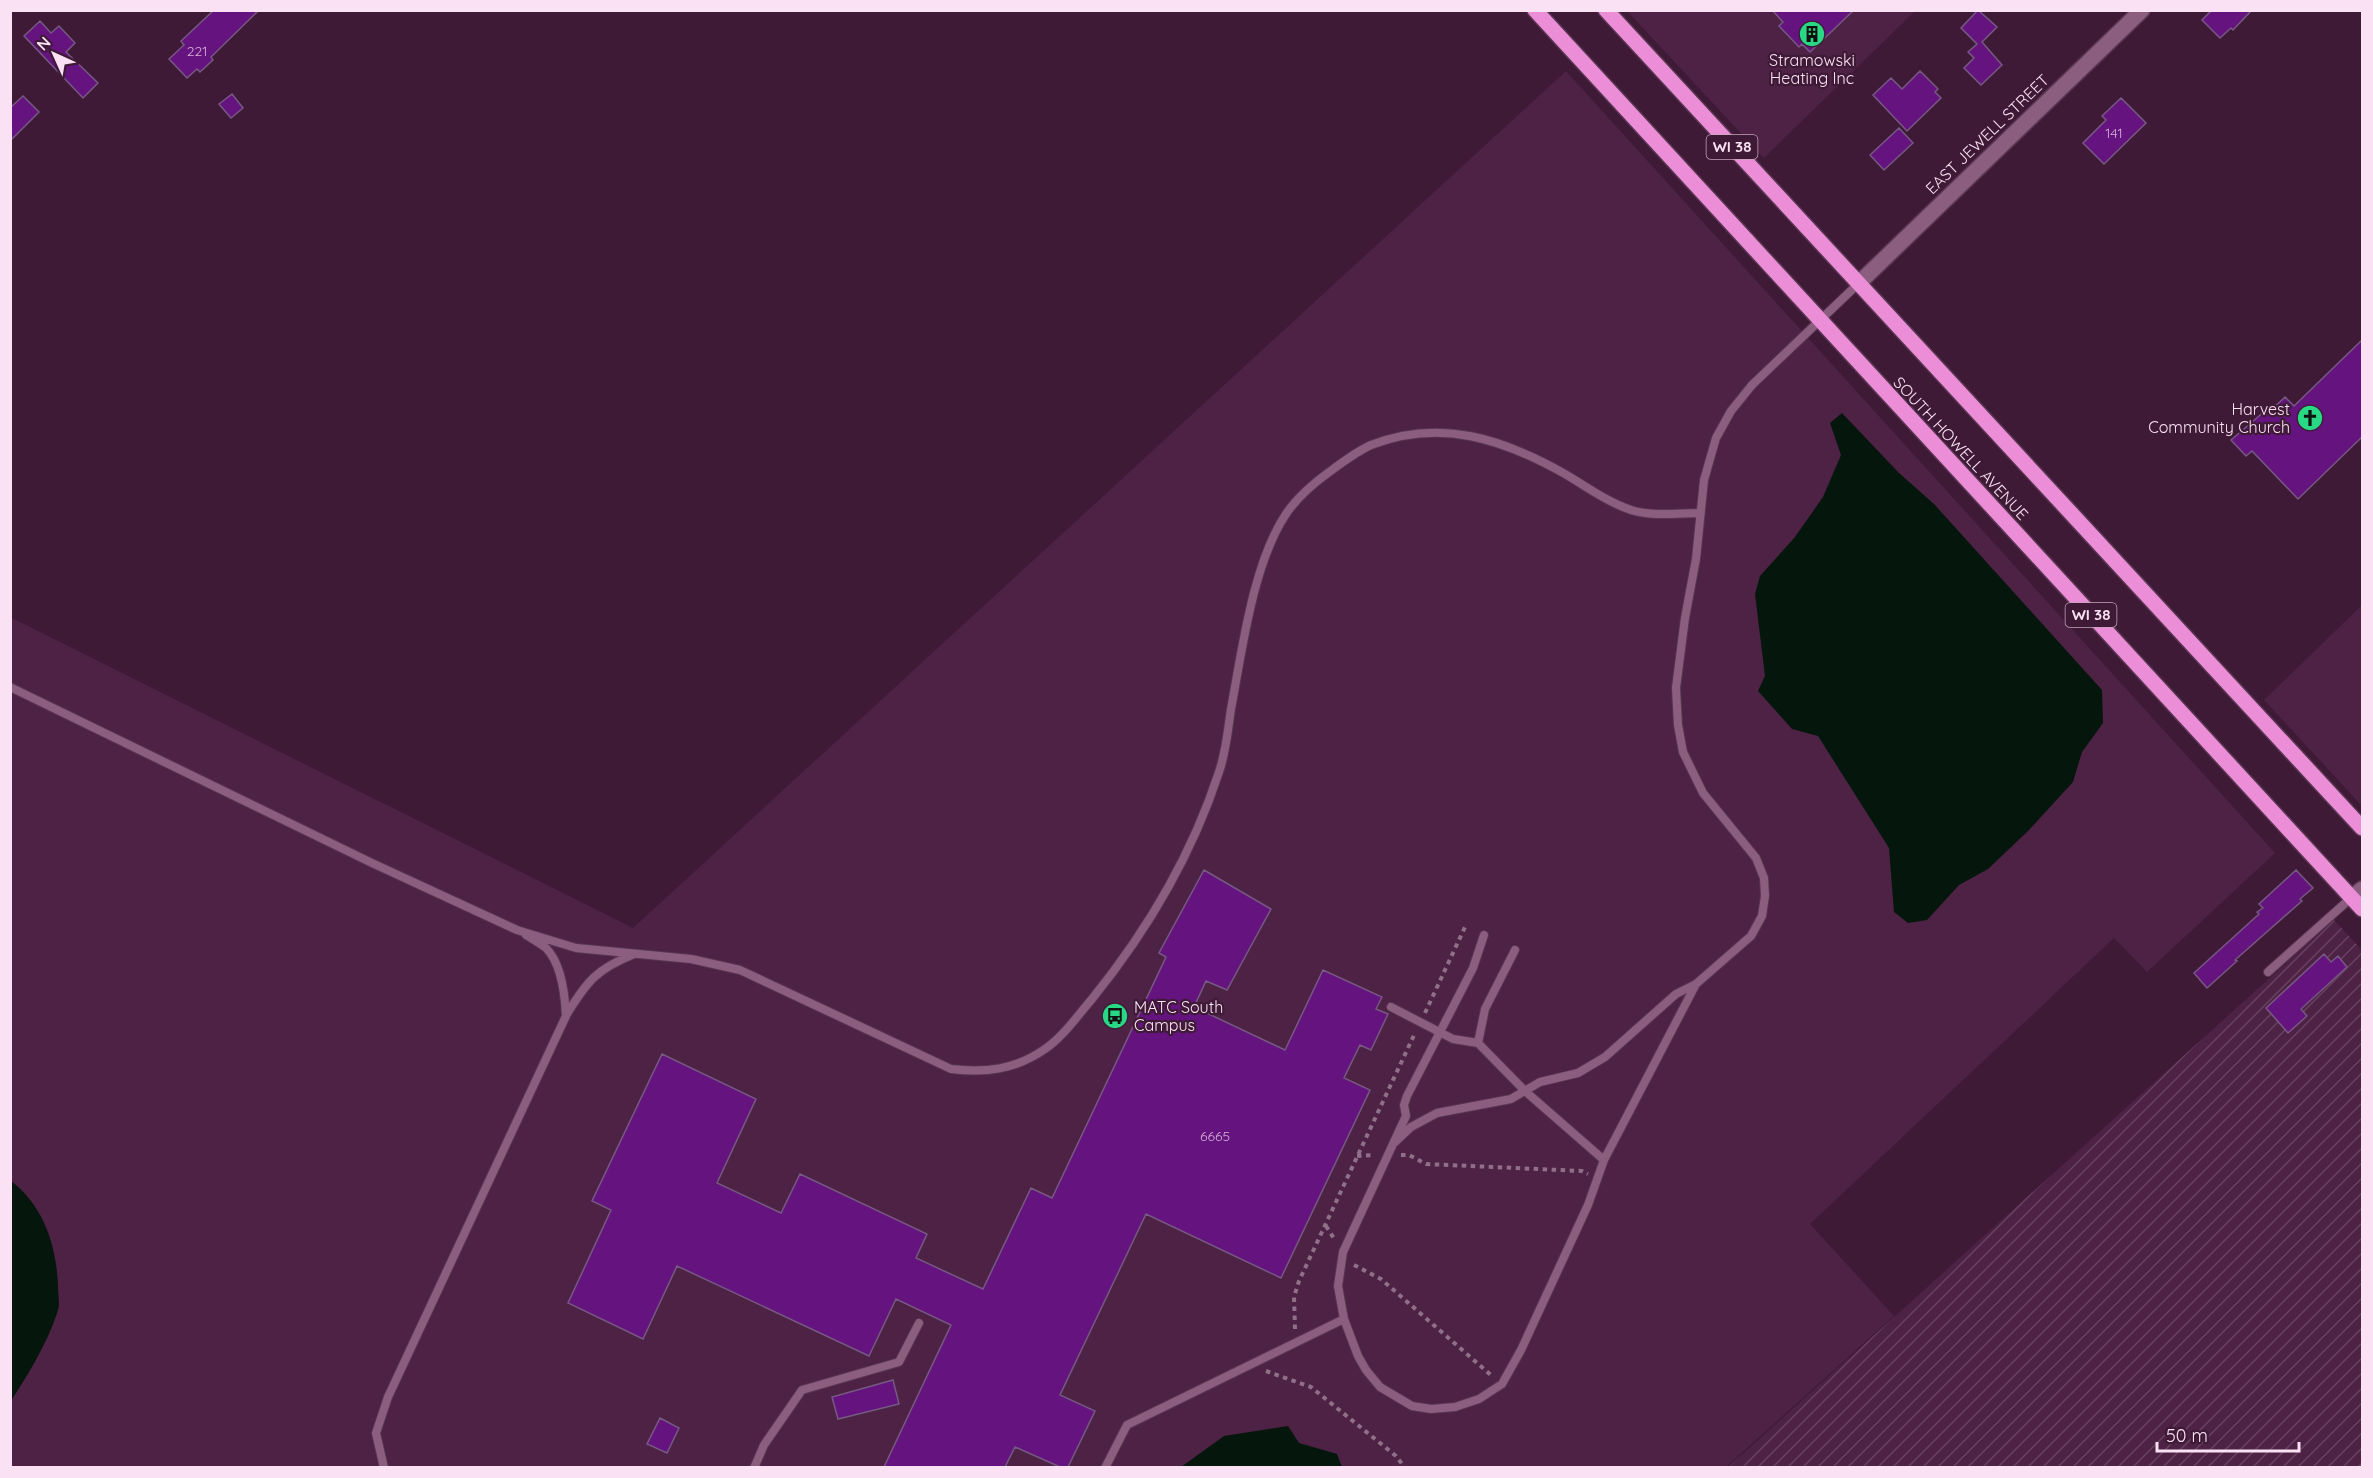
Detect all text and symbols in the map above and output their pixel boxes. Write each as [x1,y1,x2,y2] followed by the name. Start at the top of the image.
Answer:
[1797,19,1827,49] building icon: Stramowski Heating Inc
[24,24,84,84] north arrow
[32,32,55,55] text: N
[187,42,207,60] house number: 221
[1769,50,1855,88] place label: Stramowski Heating Inc
[1921,70,2053,198] street label: EAST JEWELL STREET
[2105,124,2123,142] house number: 141
[1706,135,1758,159] road number: WI 38
[1889,372,2033,524] street label: SOUTH HOWELL AVENUE
[2148,399,2290,437] place label: Harvest Community Church
[2295,403,2325,433] church icon: Harvest Community Church
[2066,603,2116,627] road number: WI 38
[1134,997,1223,1035] place label: MATC South Campus
[1100,1001,1130,1031] bus stop icon: MATC South Campus
[1200,1127,1230,1145] house number: 6665
[2157,1415,2300,1453] scale bar
[2166,1424,2208,1447] text: 50 m

